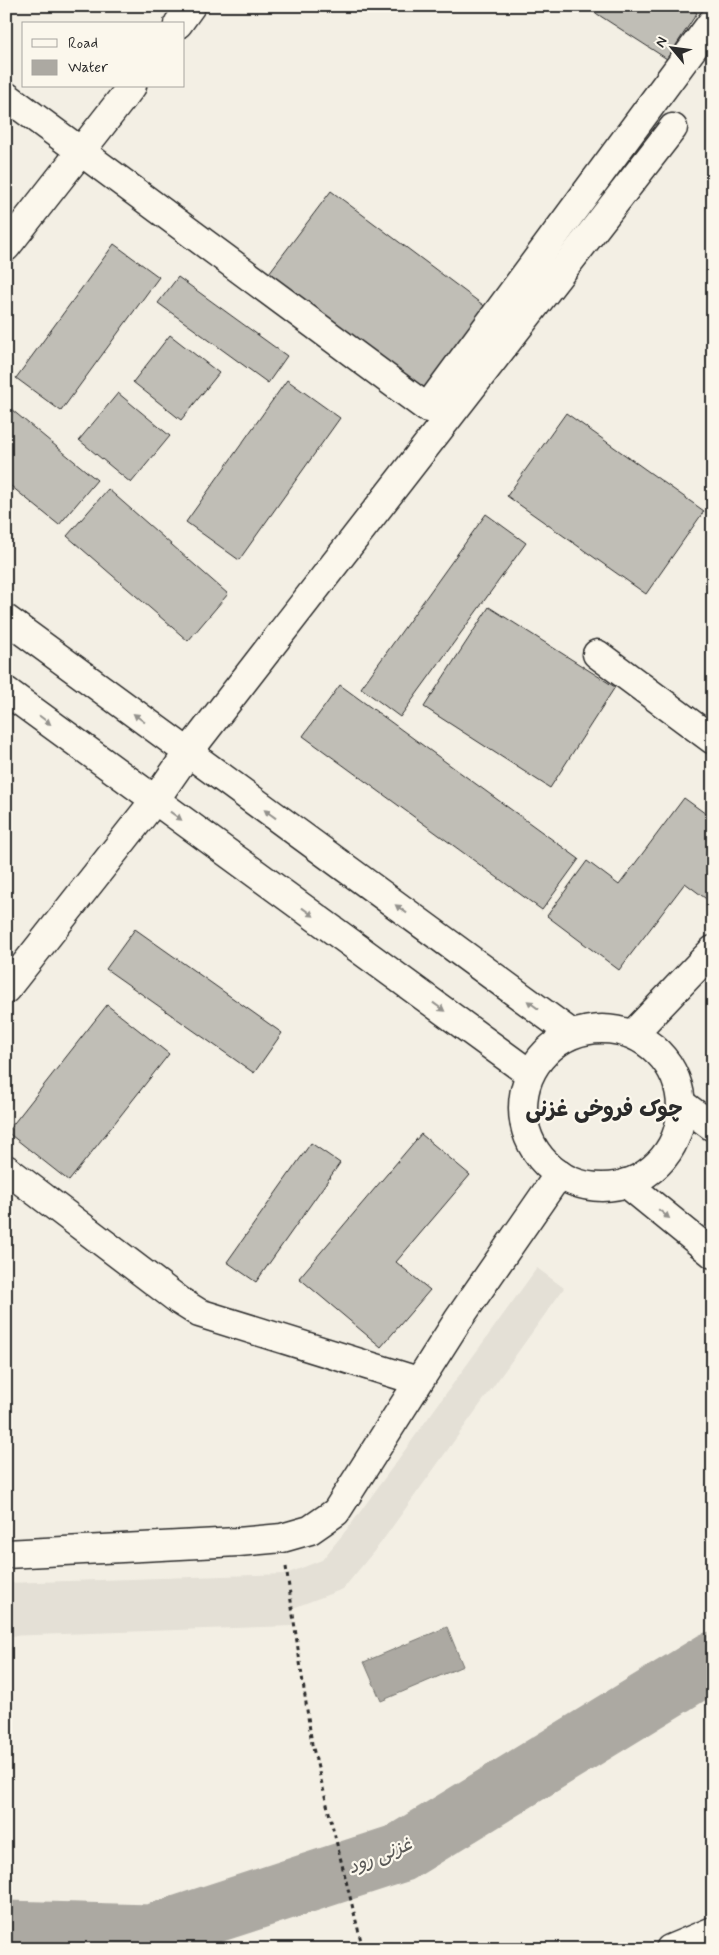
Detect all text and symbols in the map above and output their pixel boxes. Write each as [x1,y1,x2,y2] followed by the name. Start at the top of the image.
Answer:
[22,22,185,88] legend
[646,22,696,72] north arrow
[68,34,98,54] text: Road
[651,34,672,51] text: N
[68,58,108,78] text: Water
[133,712,146,723] one-way arrow
[38,714,51,725] one-way arrow
[263,809,277,819] one-way arrow
[169,811,183,821] one-way arrow
[395,904,408,915] one-way arrow
[301,907,315,917] one-way arrow
[526,1000,539,1010] one-way arrow
[432,1002,446,1012] one-way arrow
[525,1096,683,1124] district label: چوک فروخی غزنی
[657,1209,670,1220] one-way arrow
[344,1832,416,1880] water label: غزنی رود

